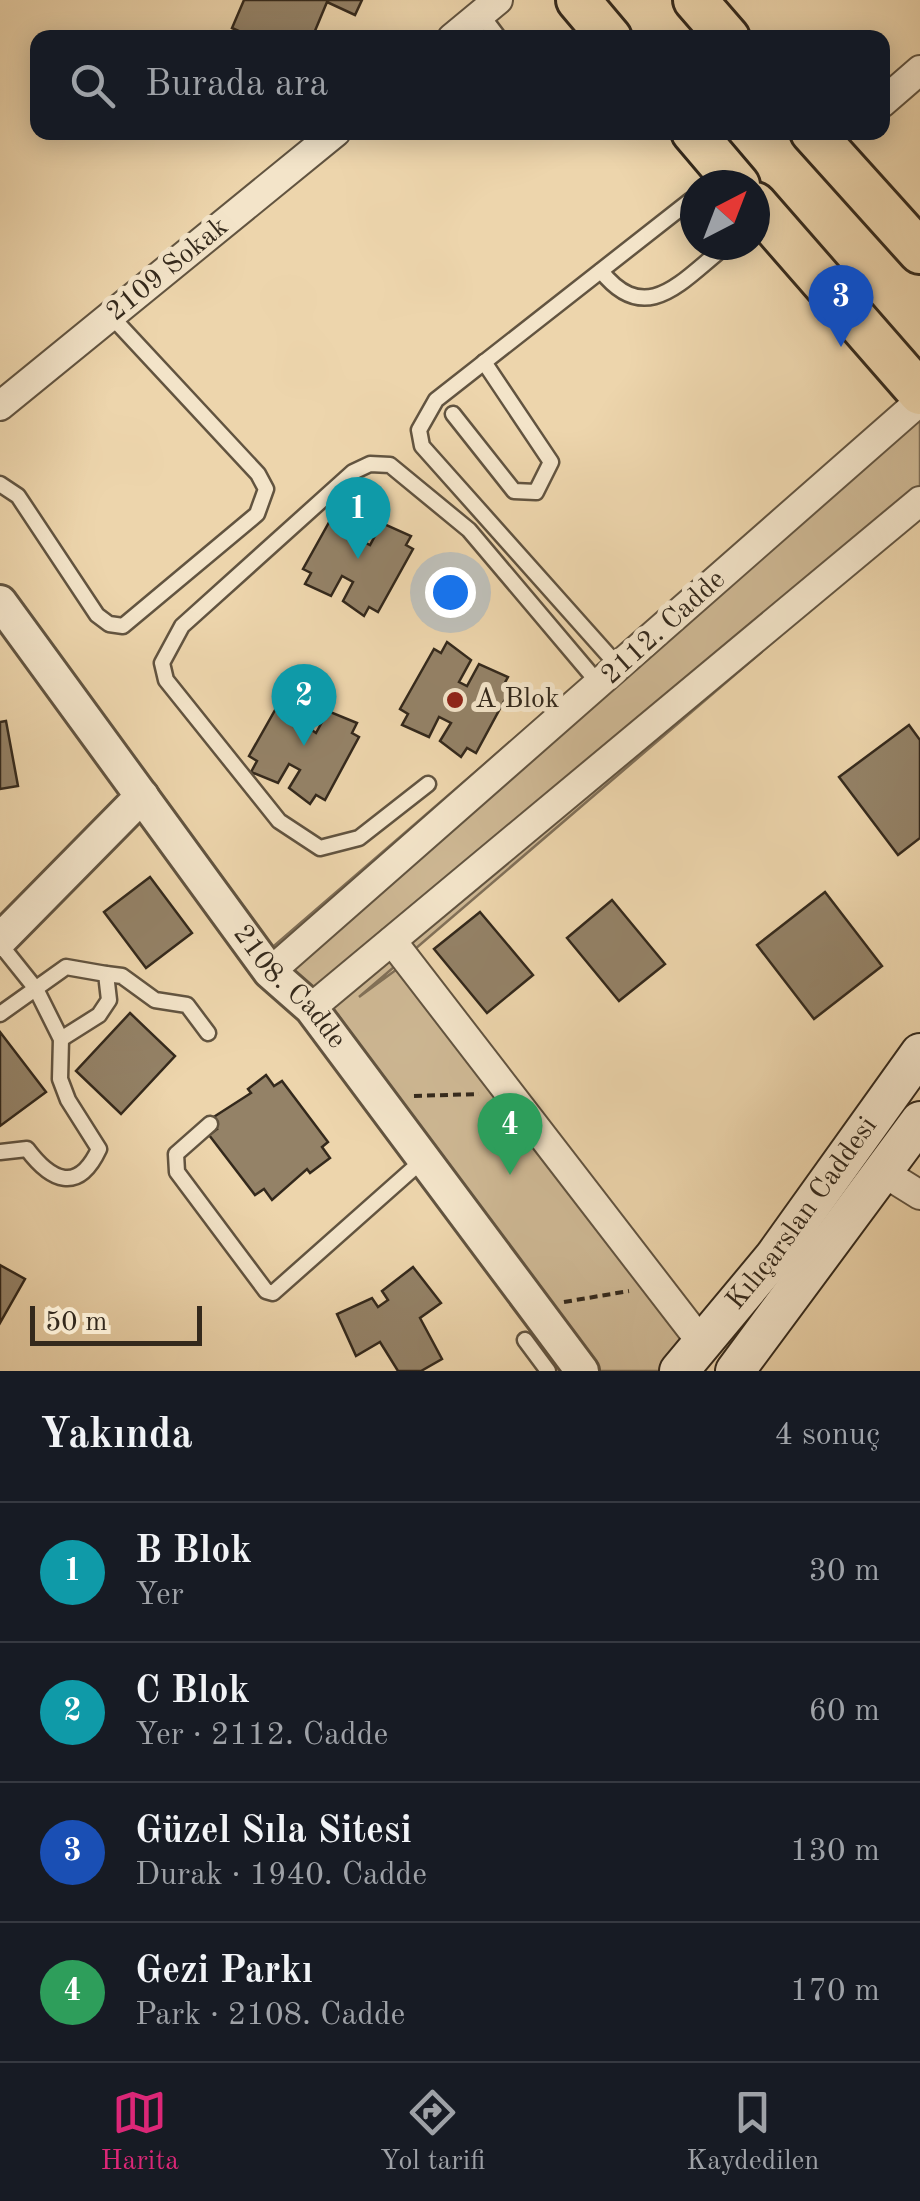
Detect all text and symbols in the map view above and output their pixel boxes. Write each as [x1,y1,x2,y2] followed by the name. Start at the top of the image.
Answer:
[30,30,890,140] search box
[65,58,120,113] icon: search
[145,66,328,104] text: Burada ara
[680,170,770,260] north arrow
[102,213,234,327] street label: 2109 Sokak
[808,264,874,347] pin: 3
[326,476,390,559] pin: 1
[597,566,731,690] street label: 2112. Cadde
[425,567,476,618] your location
[272,664,336,746] pin: 2
[475,686,560,714] place label: A Blok
[444,689,466,711] marker: A Blok
[227,920,350,1054] street label: 2108. Cadde
[478,1092,542,1175] pin: 4
[722,1112,883,1316] street label: Kılıçarslan Caddesi
[30,1301,202,1346] scale bar
[45,1309,108,1337] text: 50 m
[40,1415,193,1457] text: Yakında
[774,1420,880,1452] text: 4 sonuç
[135,1533,252,1571] text: B Blok
[63,1556,82,1588] text: 1
[809,1556,880,1588] text: 30 m
[135,1580,184,1612] text: Yer
[135,1673,250,1711] text: C Blok
[63,1696,82,1728] text: 2
[809,1696,880,1728] text: 60 m
[135,1720,388,1752] text: Yer · 2112. Cadde
[135,1813,412,1851] text: Güzel Sıla Sitesi
[63,1836,82,1868] text: 3
[790,1836,880,1868] text: 130 m
[135,1860,427,1892] text: Durak · 1940. Cadde
[135,1953,313,1991] text: Gezi Parkı
[63,1976,82,2008] text: 4
[790,1976,880,2008] text: 170 m
[135,2000,405,2032] text: Park · 2108. Cadde
[100,2085,179,2180] tab: Harita
[380,2085,485,2180] tab: Yol tarifi
[686,2085,819,2180] tab: Kaydedilen

